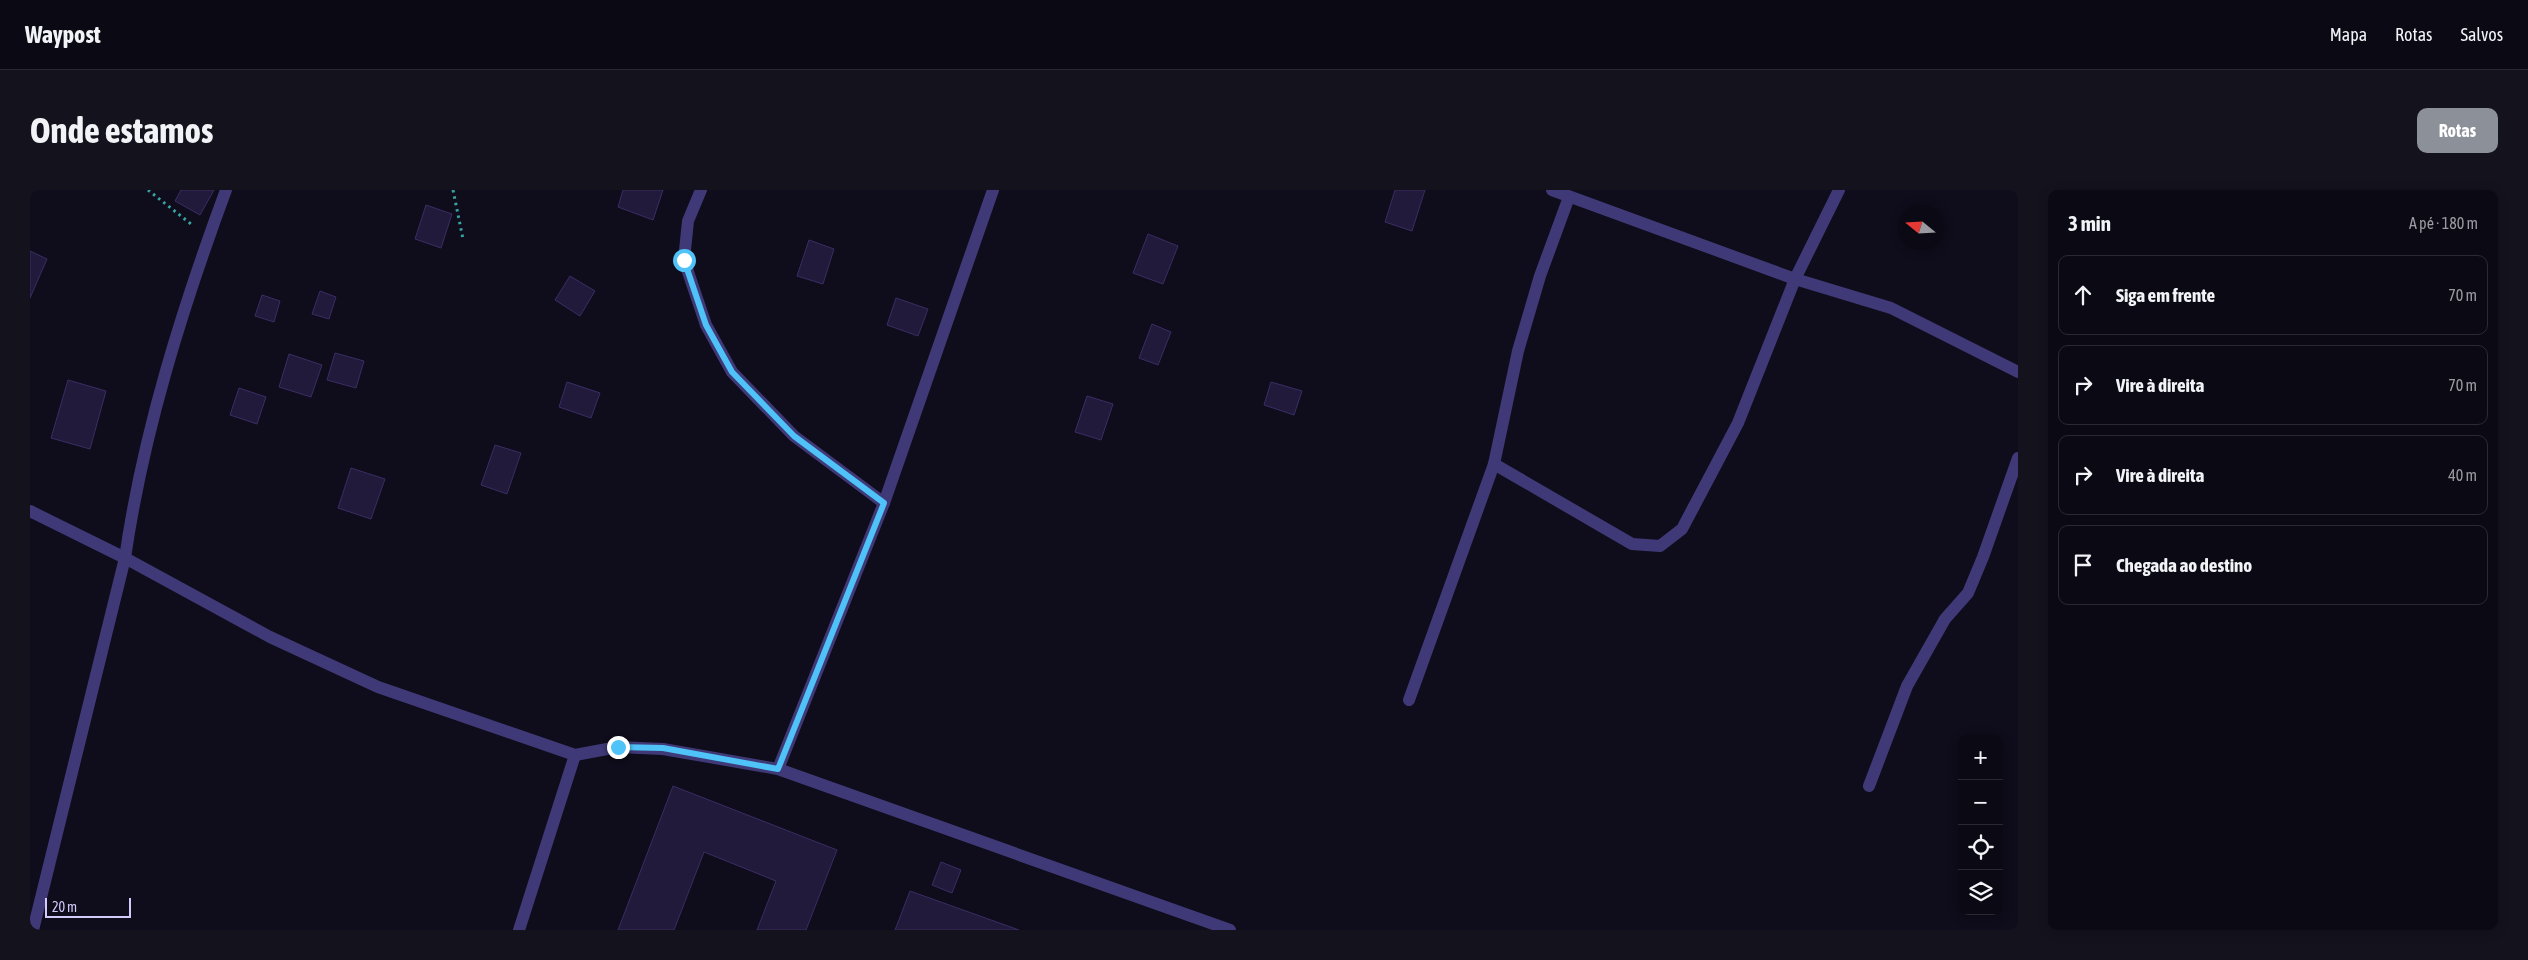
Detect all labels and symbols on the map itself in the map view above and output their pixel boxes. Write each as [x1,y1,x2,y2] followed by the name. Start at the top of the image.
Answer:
[1898,205,1943,250] north arrow
[673,249,696,272] route start
[607,736,630,759] route end
[45,895,131,918] scale bar

